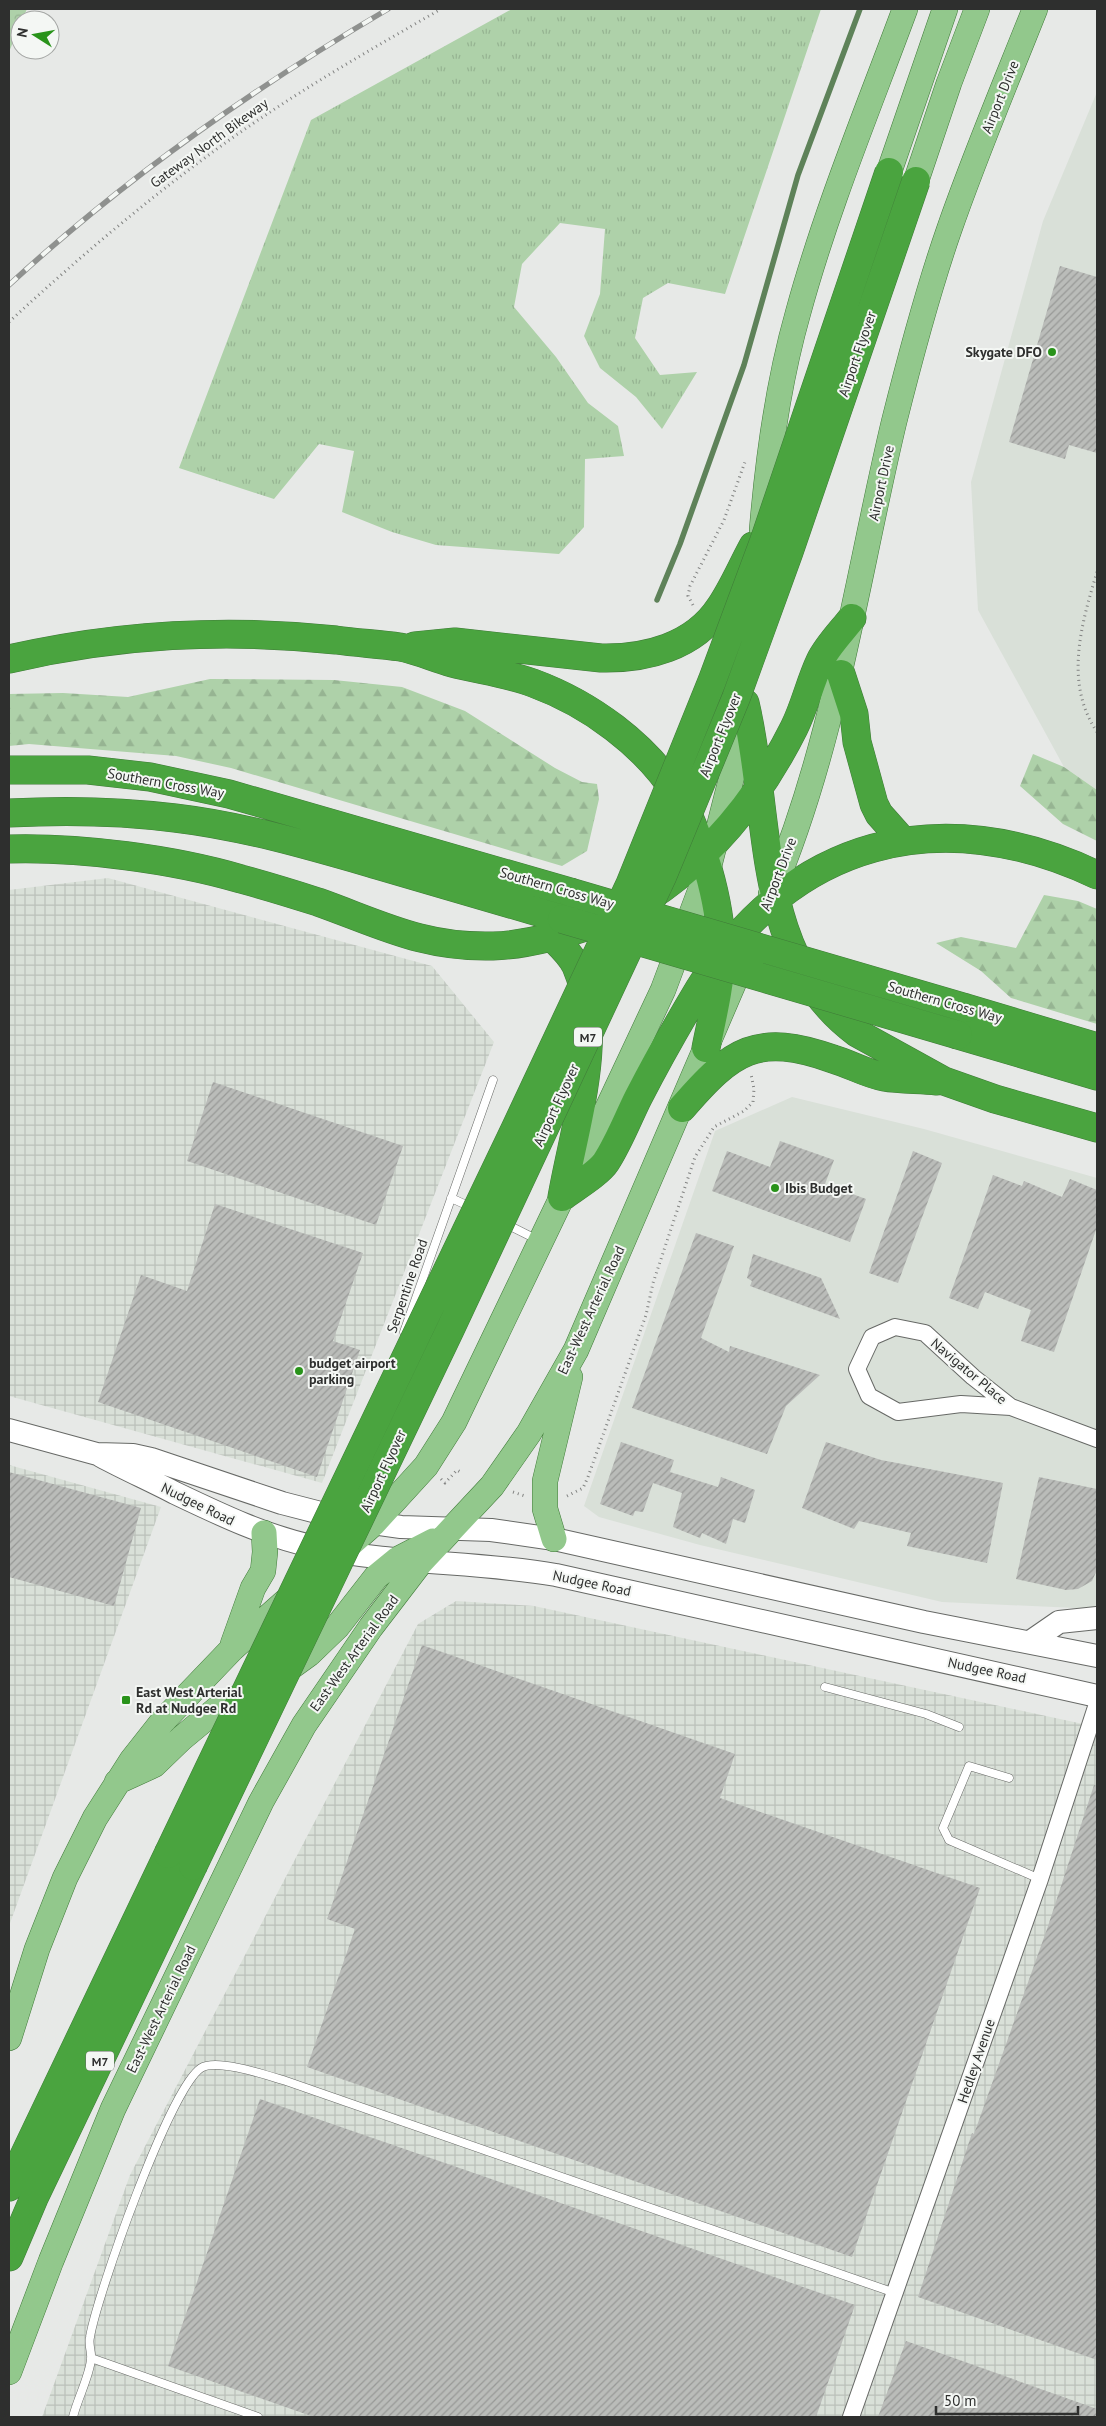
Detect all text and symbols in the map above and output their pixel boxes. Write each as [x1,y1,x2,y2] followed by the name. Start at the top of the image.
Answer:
[10,10,60,60] north arrow
[13,26,32,39] text: N
[977,58,1023,136] street label: Airport Drive
[146,94,272,192] street label: Gateway North Bikeway
[834,309,880,399] street label: Airport Flyover
[965,343,1042,361] place label: Skygate DFO
[1046,346,1058,358] marker: Skygate DFO
[864,444,898,522] street label: Airport Drive
[695,690,745,780] street label: Airport Flyover
[106,764,226,802] street label: Southern Cross Way
[756,835,800,913] street label: Airport Drive
[498,863,617,913] street label: Southern Cross Way
[886,977,1005,1027] street label: Southern Cross Way
[574,1028,602,1046] road number: M7
[529,1061,583,1149] street label: Airport Flyover
[785,1179,853,1197] place label: Ibis Budget
[769,1182,781,1194] marker: Ibis Budget
[382,1237,432,1335] street label: Serpentine Road
[553,1243,629,1377] street label: East-West Arterial Road
[927,1334,1011,1408] street label: Navigator Place
[309,1354,396,1388] place label: budget airport parking
[293,1365,305,1377] marker: budget airport parking
[356,1427,410,1515] street label: Airport Flyover
[158,1478,238,1530] street label: Nudgee Road
[551,1566,633,1600] street label: Nudgee Road
[306,1591,402,1715] street label: East-West Arterial Road
[946,1653,1028,1687] street label: Nudgee Road
[136,1683,243,1717] place label: East West Arterial Rd at Nudgee Rd
[120,1694,132,1706] marker: East West Arterial Rd at Nudgee Rd
[122,1942,200,2076] street label: East-West Arterial Road
[953,2016,999,2106] street label: Hedley Avenue
[86,2052,114,2070] road number: M7
[936,2384,1078,2416] scale bar
[944,2391,977,2410] text: 50 m

